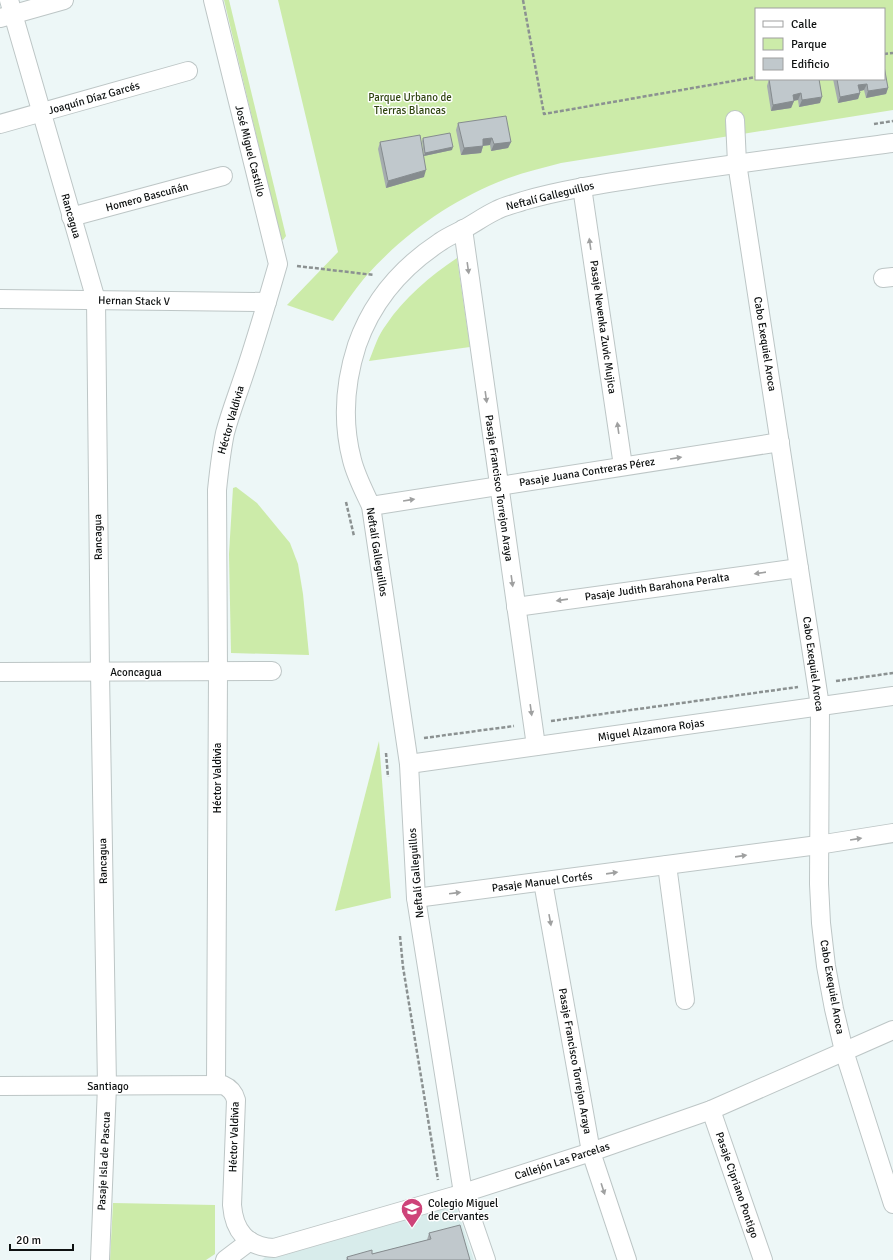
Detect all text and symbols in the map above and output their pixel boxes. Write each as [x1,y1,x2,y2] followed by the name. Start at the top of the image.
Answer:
[755,8,885,80] legend
[791,17,817,32] text: Calle
[791,37,827,52] text: Parque
[791,57,829,72] text: Edificio
[47,79,141,117] street label: Joaquín Díaz Garcés
[368,91,452,117] park label: Parque Urbano de Tierras Blancas
[232,104,268,198] street label: José Miguel Castillo
[505,179,596,213] street label: Neftalí Galleguillos
[104,180,190,214] street label: Homero Bascuñán
[58,192,84,240] street label: Rancagua
[587,238,593,250] one-way arrow
[587,259,619,395] street label: Pasaje Nevenka Zuvic Mujica
[465,262,471,274] one-way arrow
[98,294,171,308] street label: Hernan Stack V
[751,296,779,393] street label: Cabo Exequiel Aroca
[215,384,247,456] street label: Héctor Valdivia
[483,391,489,403] one-way arrow
[482,414,516,563] street label: Pasaje Francisco Torrejon Araya
[615,422,621,434] one-way arrow
[518,455,656,489] street label: Pasaje Juana Contreras Pérez
[670,455,682,461] one-way arrow
[403,497,415,503] one-way arrow
[364,506,391,598] street label: Neftalí Galleguillos
[91,513,105,560] street label: Rancagua
[584,570,731,604] street label: Pasaje Judith Barahona Peralta
[754,570,766,576] one-way arrow
[509,575,515,587] one-way arrow
[556,597,568,603] one-way arrow
[800,616,826,713] street label: Cabo Exequiel Aroca
[110,666,162,679] street label: Aconcagua
[527,704,534,716] one-way arrow
[597,716,705,744] street label: Miguel Alzamora Rojas
[211,742,224,813] street label: Héctor Valdivia
[406,827,426,919] street label: Neftalí Galleguillos
[850,836,862,842] one-way arrow
[96,837,110,884] street label: Rancagua
[735,852,747,859] one-way arrow
[491,869,593,895] street label: Pasaje Manuel Cortés
[606,869,618,876] one-way arrow
[449,890,461,896] one-way arrow
[547,914,553,926] one-way arrow
[817,939,847,1036] street label: Cabo Exequiel Aroca
[556,987,594,1135] street label: Pasaje Francisco Torrejon Araya
[87,1080,129,1093] street label: Santiago
[226,1101,242,1173] street label: Héctor Valdivia
[95,1111,113,1211] street label: Pasaje Isla de Pascua
[713,1130,761,1240] street label: Pasaje Cipriano Pontigo
[513,1139,611,1183] street label: Callejón Las Parcelas
[600,1184,606,1196] one-way arrow
[399,1196,425,1229] school or university icon: Colegio Miguel de Cervantes
[428,1197,498,1223] place label: Colegio Miguel de Cervantes
[10,1226,73,1252] scale bar
[16,1233,41,1248] text: 20 m

